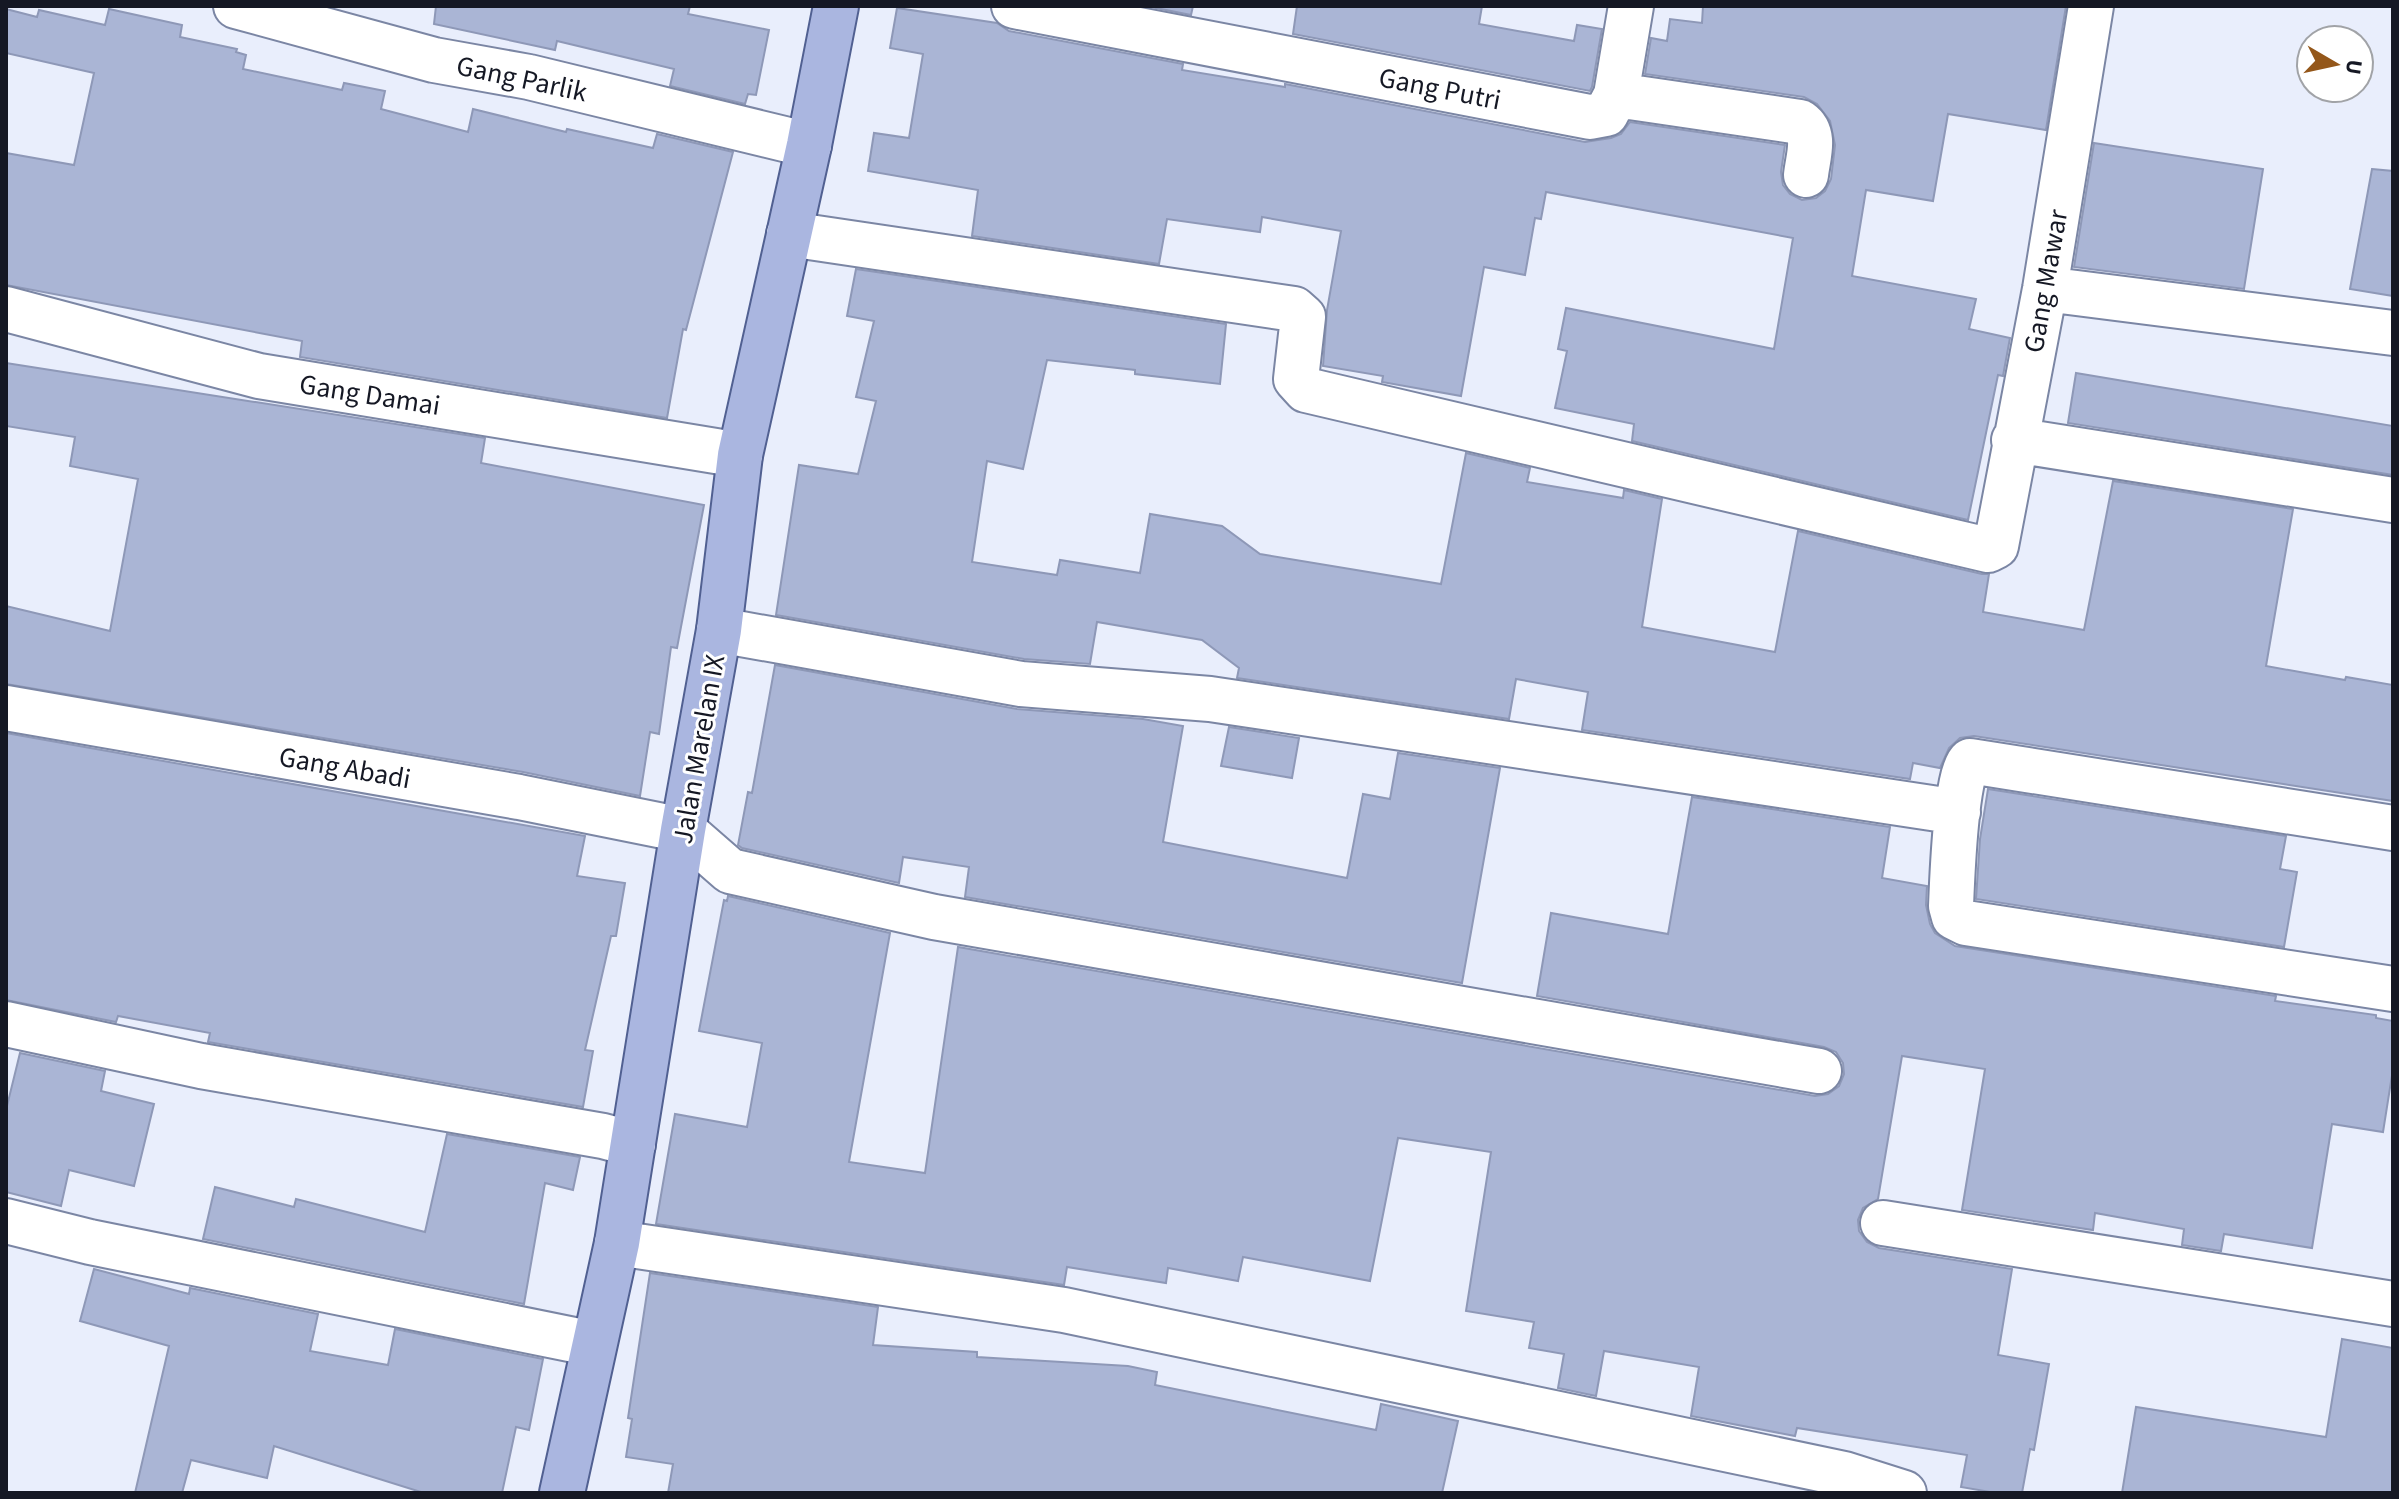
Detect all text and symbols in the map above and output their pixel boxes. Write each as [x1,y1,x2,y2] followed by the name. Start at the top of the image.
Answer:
[2295,24,2375,104] north arrow
[453,46,591,112] street label: Gang Parlik
[2337,57,2371,77] text: U
[1375,58,1504,120] street label: Gang Putri
[2014,206,2078,356] street label: Gang Mawar
[297,364,443,426] street label: Gang Damai
[663,651,735,847] street label: Jalan Marelan IX
[276,737,414,799] street label: Gang Abadi

